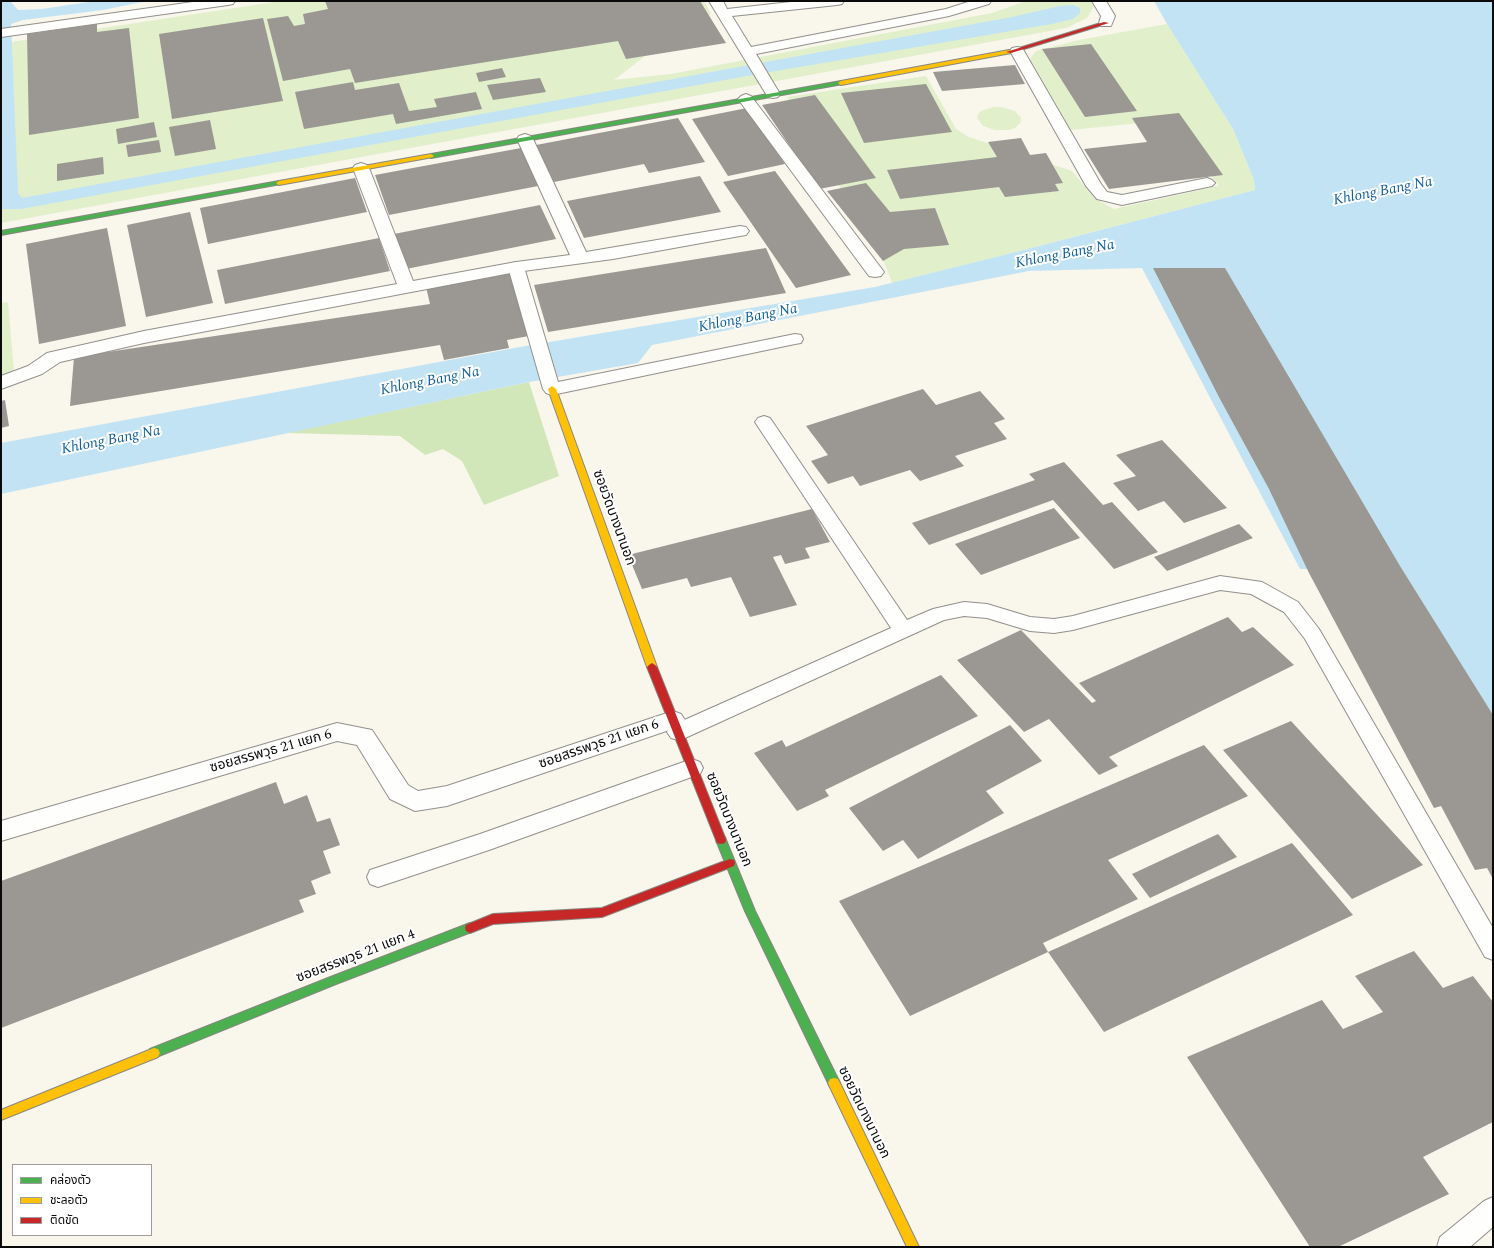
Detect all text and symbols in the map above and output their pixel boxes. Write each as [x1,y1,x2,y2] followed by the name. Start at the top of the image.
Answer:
[1332,174,1434,210] water label: Khlong Bang Na
[1014,237,1116,273] water label: Khlong Bang Na
[697,301,799,337] water label: Khlong Bang Na
[379,364,481,400] water label: Khlong Bang Na
[60,423,162,459] water label: Khlong Bang Na
[588,468,638,568] street label: ซอยวัดบางนานอก
[537,717,661,773] street label: ซอยสรรพวุธ 21 แยก 6
[208,727,334,777] street label: ซอยสรรพวุธ 21 แยก 6
[701,770,755,870] street label: ซอยวัดบางนานอก
[294,927,418,987] street label: ซอยสรรพวุธ 21 แยก 4
[833,1064,893,1162] street label: ซอยวัดบางนานอก
[12,1164,152,1236] legend
[50,1171,91,1190] text: คล่องตัว
[50,1191,88,1210] text: ชะลอตัว
[50,1211,79,1230] text: ติดขัด

